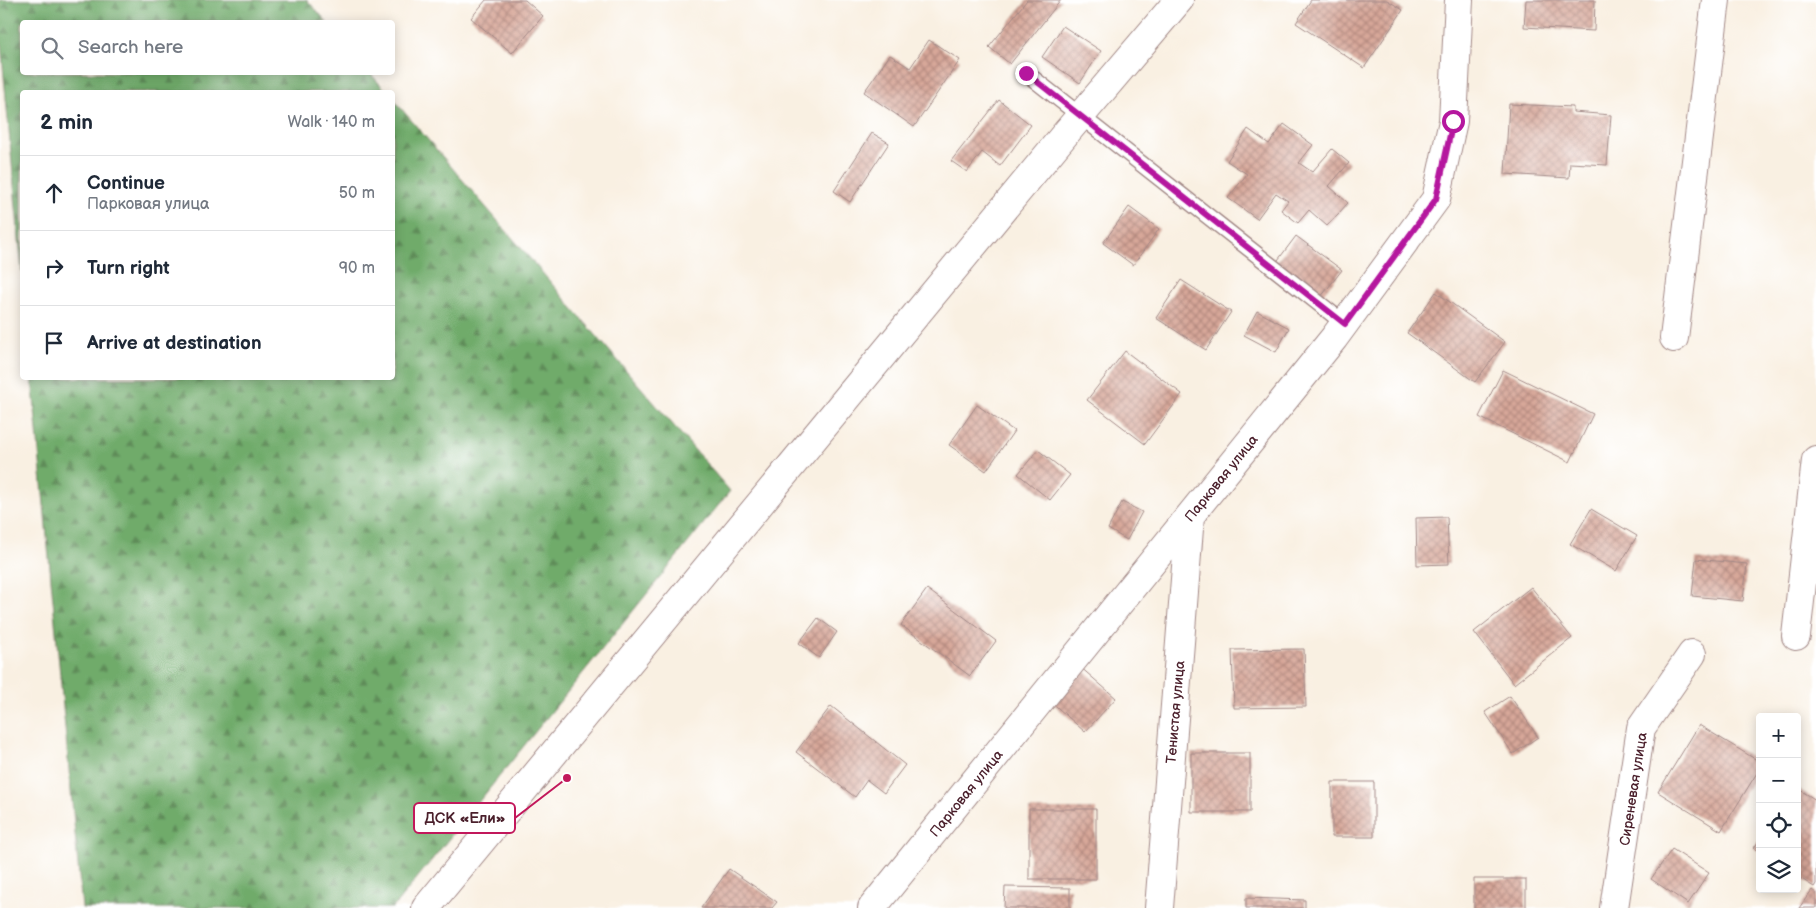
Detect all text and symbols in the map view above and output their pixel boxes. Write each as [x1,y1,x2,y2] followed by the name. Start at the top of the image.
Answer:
[20,20,395,75] search box
[38,34,66,62] icon: search
[78,36,183,59] text: Search here
[1015,62,1038,85] route end
[40,110,93,135] text: 2 min
[1442,110,1465,133] route start
[288,113,375,132] text: Walk · 140 m
[87,172,165,195] text: Continue
[40,179,68,207] icon: ahead
[339,184,375,203] text: 50 m
[87,195,209,214] text: Парковая улица
[40,254,68,282] icon: right
[87,257,170,280] text: Turn right
[339,259,375,278] text: 90 m
[40,329,68,357] icon: arrive
[87,332,262,355] text: Arrive at destination
[1181,431,1262,525] street label: Парковая улица
[1163,659,1189,764] street label: Тенистая улица
[1756,713,1801,893] map controls
[1756,713,1801,758] button: +
[1616,730,1651,847] street label: Сиреневая улица
[926,746,1007,840] street label: Парковая улица
[1756,758,1801,803] button: −
[414,803,515,833] callout: ДСК «Ели»
[1756,803,1801,848] button: locate
[424,809,506,828] text: ДСК «Ели»
[1756,848,1801,893] button: layers

